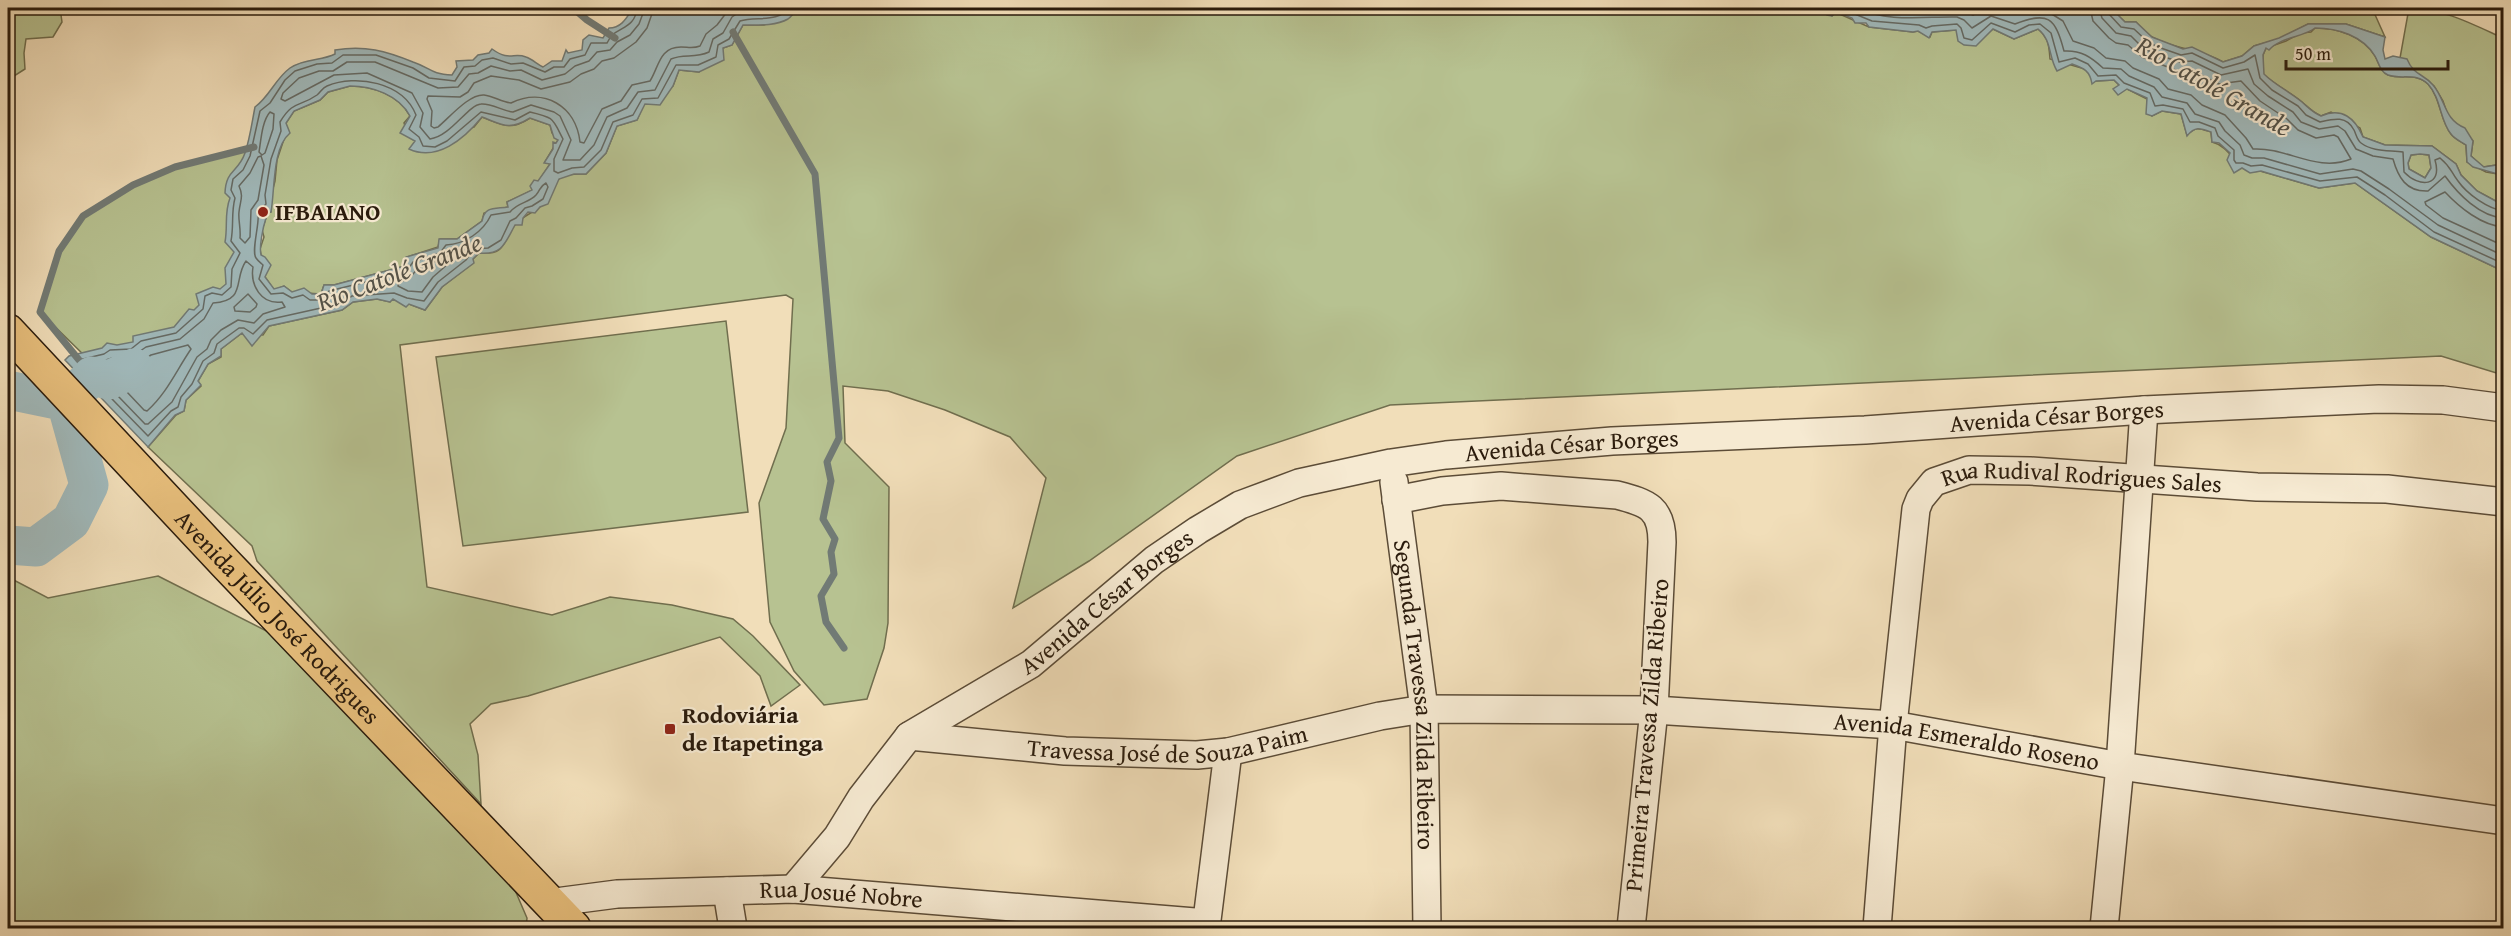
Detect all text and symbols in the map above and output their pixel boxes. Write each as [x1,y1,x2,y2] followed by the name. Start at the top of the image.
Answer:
[2128,25,2299,146] water label: Rio Catolé Grande
[2286,33,2448,71] scale bar
[2295,40,2331,67] text: 50 m
[275,194,380,229] place label: IFBAIANO
[256,205,270,219] marker: IFBAIANO
[310,222,487,321] water label: Rio Catolé Grande
[1948,391,2165,441] street label: Avenida César Borges
[1463,420,1680,470] street label: Avenida César Borges
[1936,452,2223,501] street label: Rua Rudival Rodrigues Sales
[167,502,388,732] street label: Avenida Júlio José Rodrigues
[1014,520,1200,683] street label: Avenida César Borges
[1385,537,1444,850] street label: Segunda Travessa Zilda Ribeiro
[1615,577,1678,893] street label: Primeira Travessa Zilda Ribeiro
[682,697,824,760] place label: Rodoviária de Itapetinga
[1832,703,2102,779] street label: Avenida Esmeraldo Roseno
[1026,716,1311,772] street label: Travessa José de Souza Paim
[663,722,677,736] marker: Rodoviária de Itapetinga
[759,871,924,917] street label: Rua Josué Nobre

